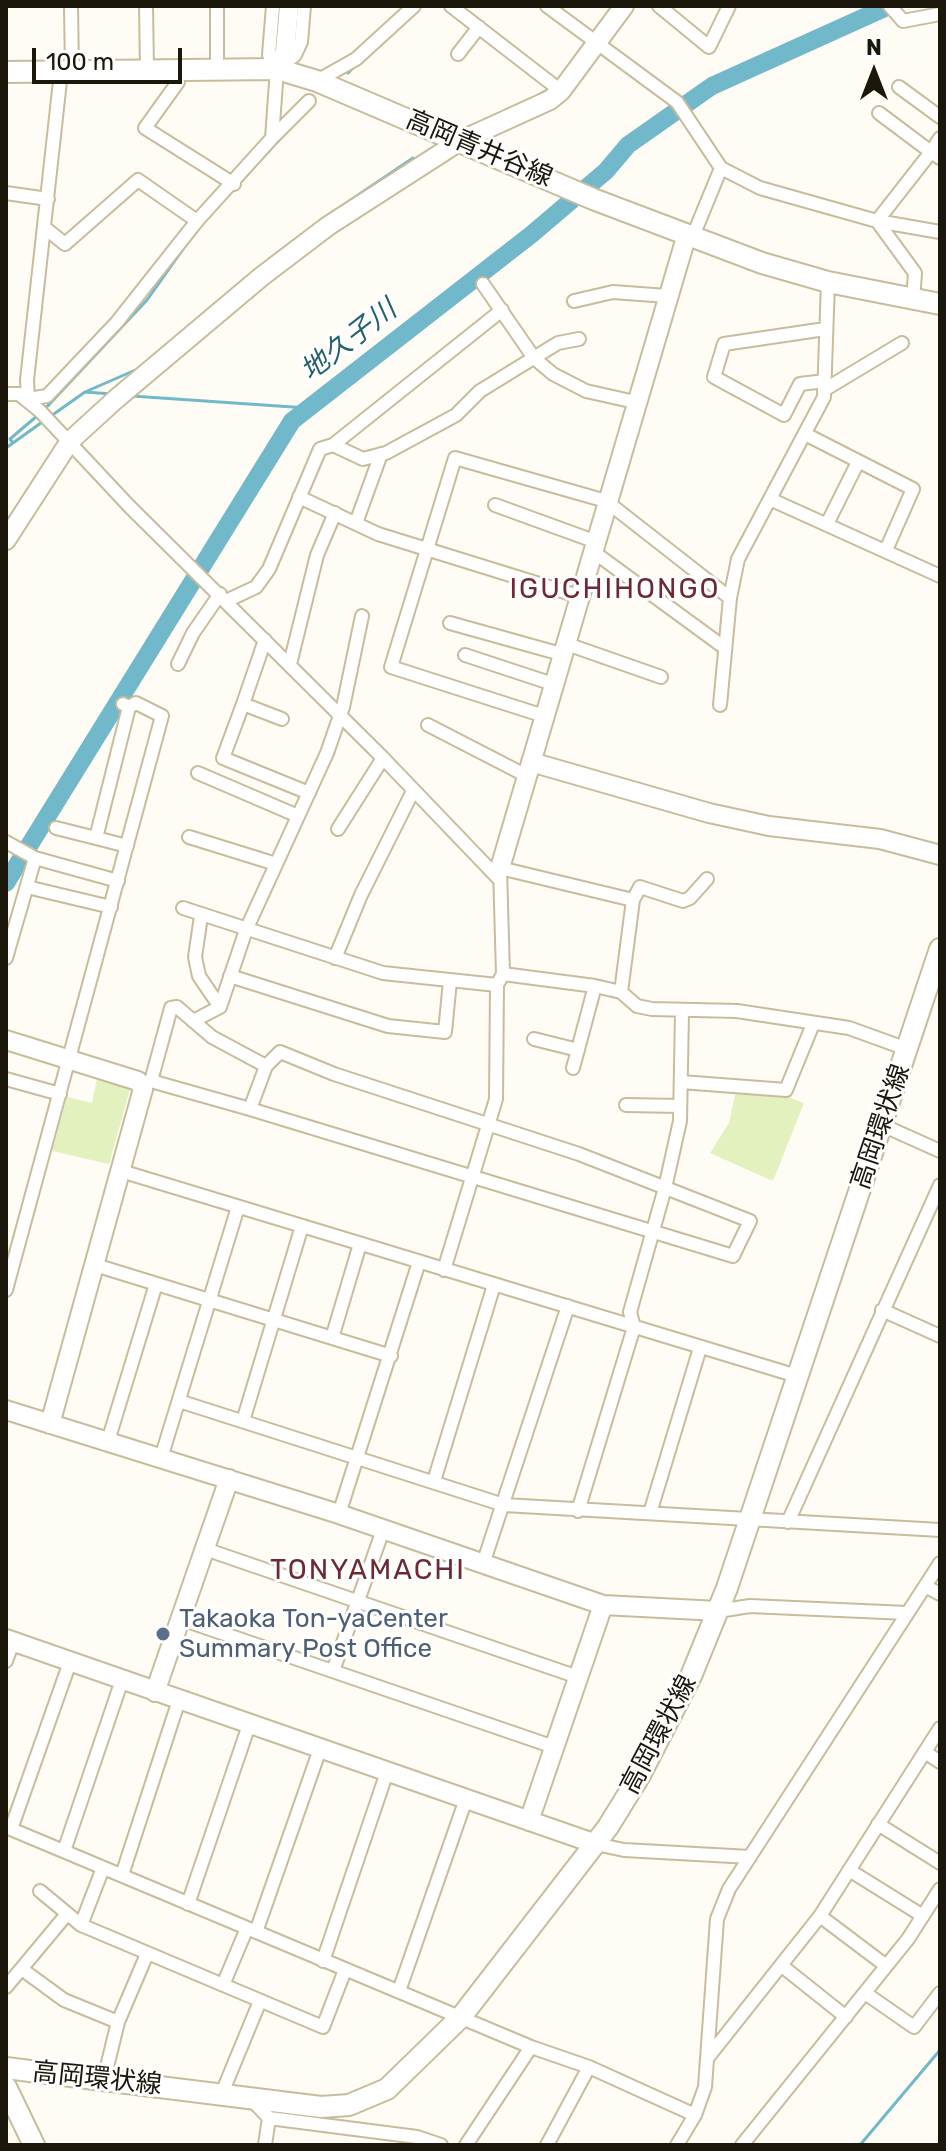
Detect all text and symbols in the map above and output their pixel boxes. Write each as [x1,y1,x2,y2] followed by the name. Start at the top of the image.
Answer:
[36,32,186,82] scale bar
[834,32,914,112] north arrow
[866,34,882,61] text: N
[46,48,114,76] text: 100 m
[401,104,557,194] street label: 高岡青井谷線
[295,293,403,389] water label: 地久子川
[509,573,721,607] district label: IGUCHIHONGO
[845,1060,917,1194] street label: 高岡環状線
[270,1554,466,1588] district label: TONYAMACHI
[179,1603,448,1664] place label: Takaoka Ton-yaCenter Summary Post Office
[154,1625,172,1643] marker: Takaoka Ton-yaCenter Summary Post Office
[615,1670,703,1800] street label: 高岡環状線
[31,2057,163,2101] street label: 高岡環状線

